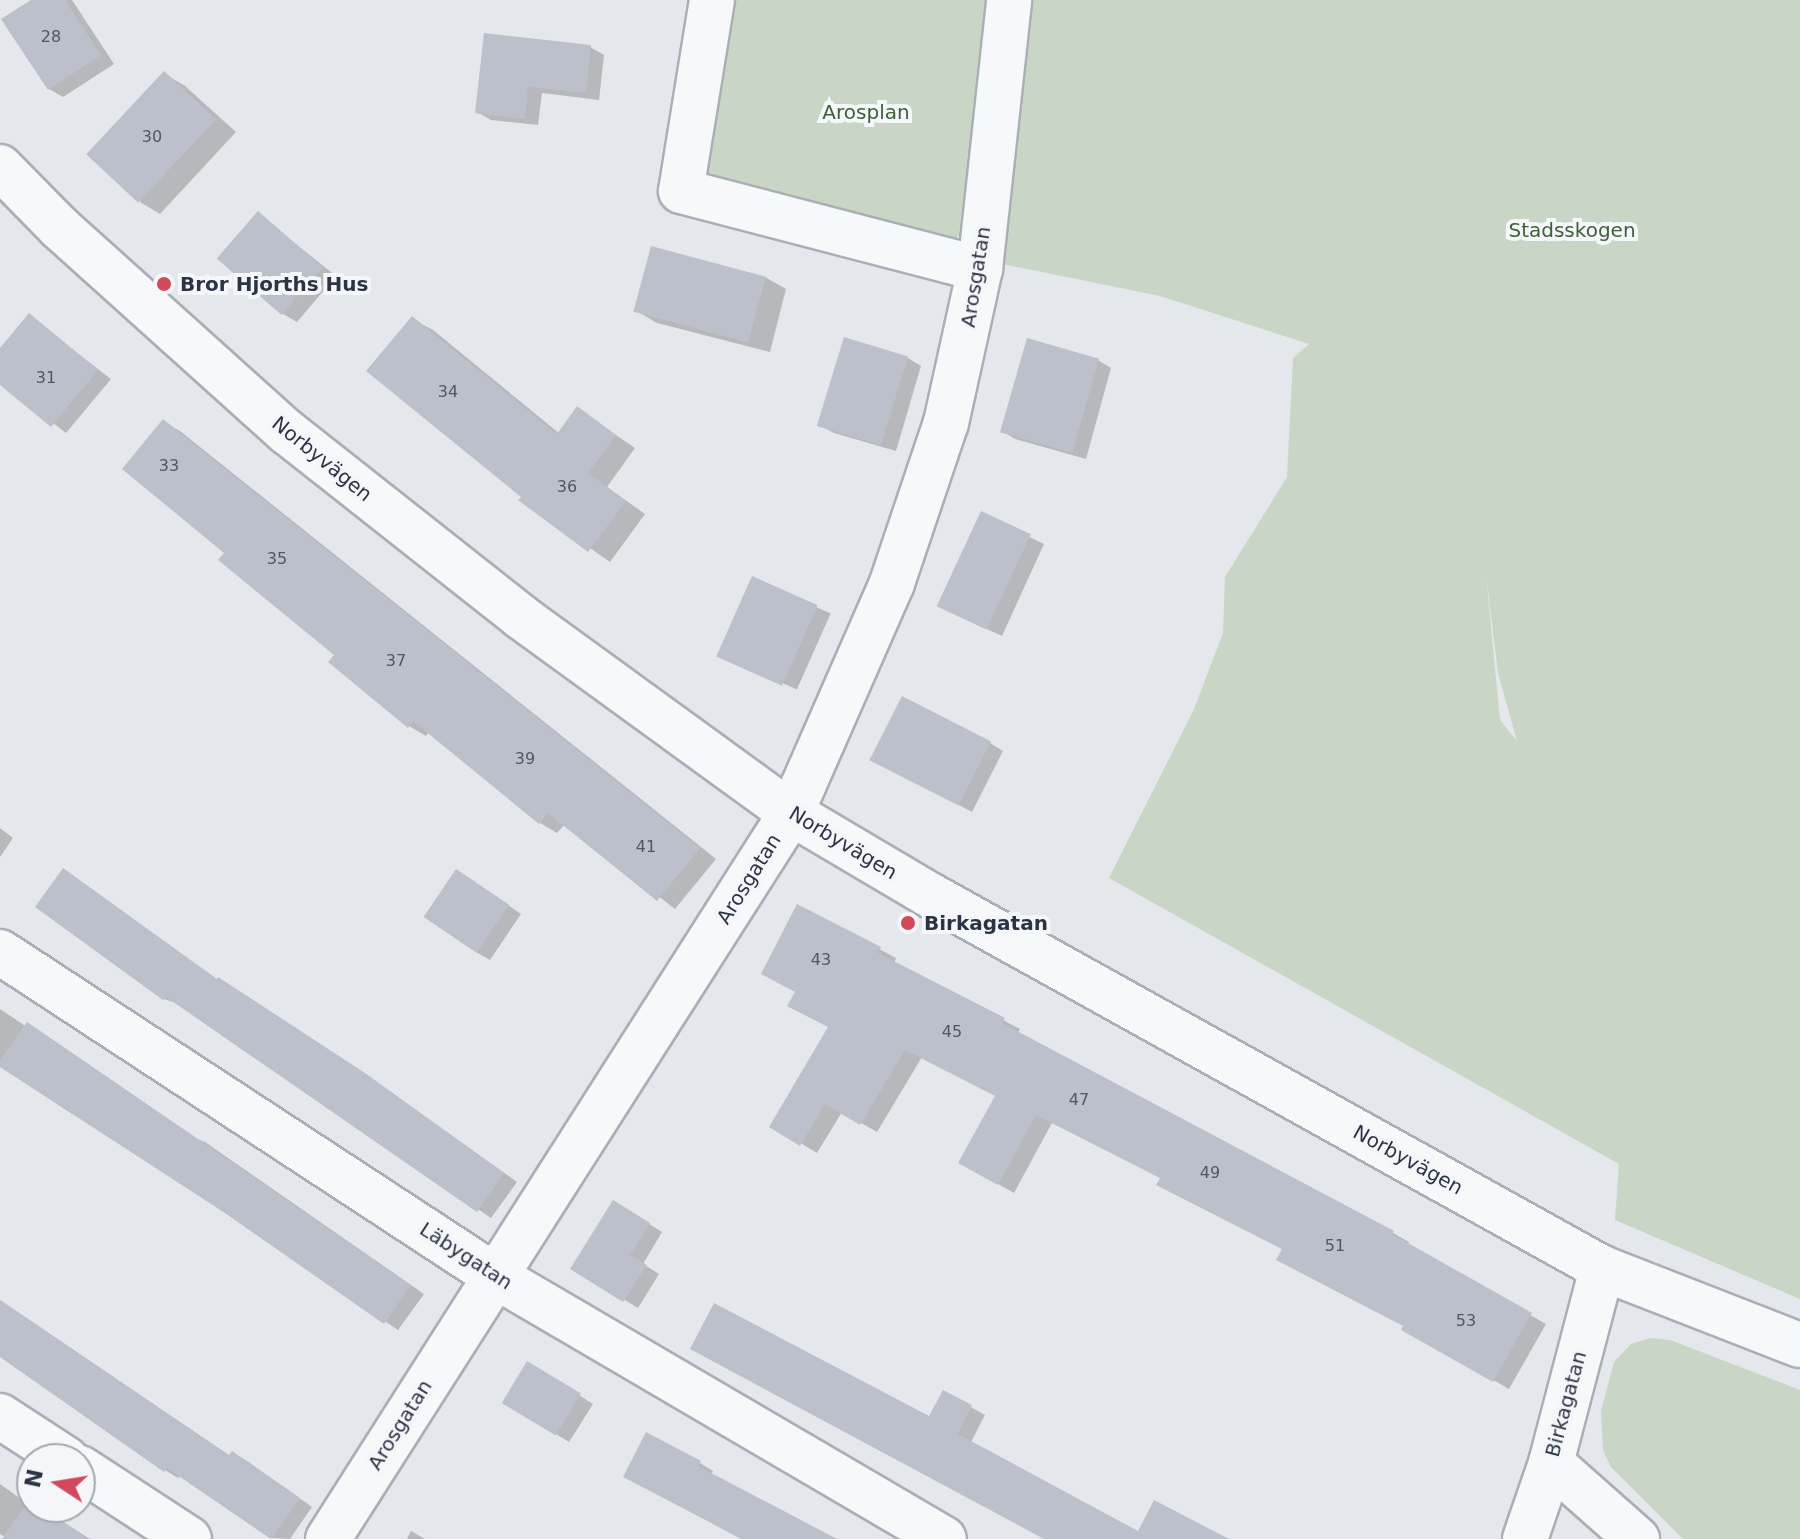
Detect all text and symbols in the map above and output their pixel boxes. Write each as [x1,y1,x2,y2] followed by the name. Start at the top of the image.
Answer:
[41,27,61,47] house number: 28
[822,100,910,124] park label: Arosplan
[142,127,162,147] house number: 30
[1508,218,1636,242] park label: Stadsskogen
[956,225,996,329] street label: Arosgatan
[180,272,368,296] place label: Bror Hjorths Hus
[155,275,173,293] marker: Bror Hjorths Hus
[36,368,56,388] house number: 31
[438,382,458,402] house number: 34
[267,411,377,507] street label: Norbyvägen
[159,456,179,476] house number: 33
[557,477,577,497] house number: 36
[267,549,287,569] house number: 35
[386,651,406,671] house number: 37
[515,749,535,769] house number: 39
[785,801,901,885] street label: Norbyvägen
[712,829,786,929] street label: Arosgatan
[636,837,656,857] house number: 41
[924,911,1048,935] place label: Birkagatan
[899,914,917,932] marker: Birkagatan
[811,950,831,970] house number: 43
[942,1022,962,1042] house number: 45
[1069,1090,1089,1110] house number: 47
[1349,1120,1467,1200] street label: Norbyvägen
[1200,1163,1220,1183] house number: 49
[415,1217,517,1295] street label: Läbygatan
[1325,1236,1345,1256] house number: 51
[1456,1311,1476,1331] house number: 53
[1540,1348,1592,1460] street label: Birkagatan
[363,1375,437,1475] street label: Arosgatan
[16,1443,96,1523] north arrow
[20,1467,48,1490] text: N

